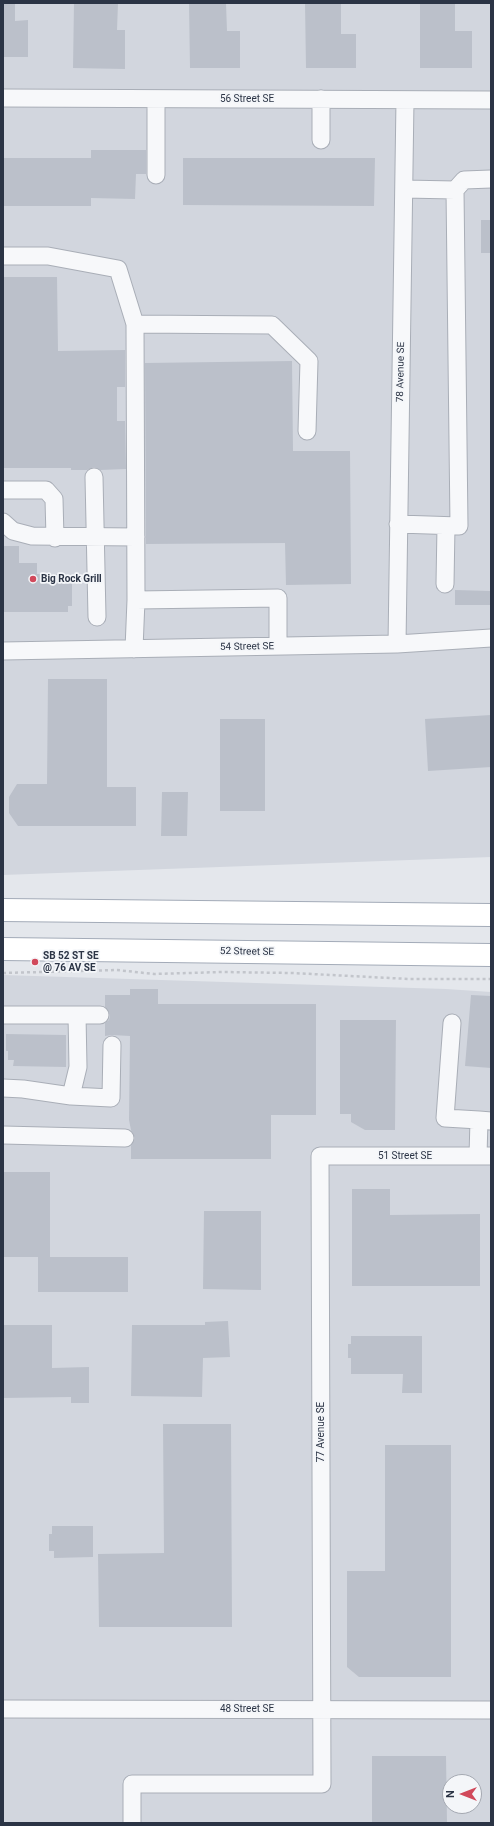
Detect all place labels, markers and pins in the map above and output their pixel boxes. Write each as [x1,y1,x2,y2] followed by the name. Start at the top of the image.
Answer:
[41,573,102,585] place label: Big Rock Grill
[28,574,38,584] marker: Big Rock Grill
[43,950,99,974] place label: SB 52 ST SE @ 76 AV SE
[30,957,40,967] marker: SB 52 ST SE @ 76 AV SE

